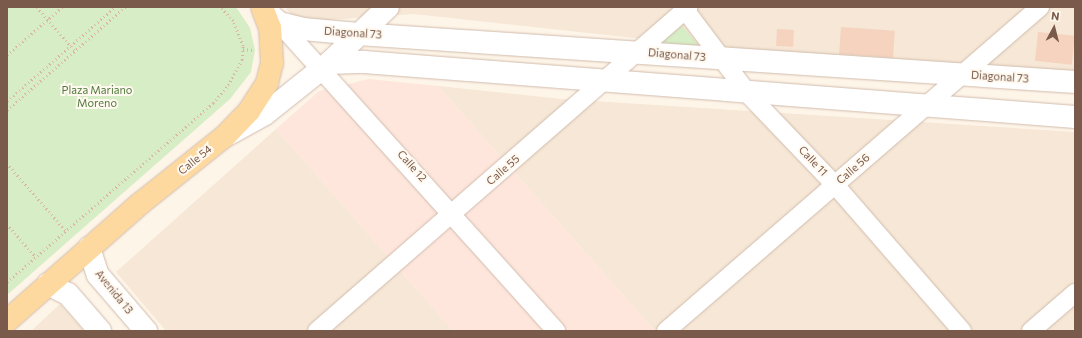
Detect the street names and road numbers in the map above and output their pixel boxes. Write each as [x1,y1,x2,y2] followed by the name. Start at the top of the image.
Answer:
[324,24,382,42] street label: Diagonal 73
[647,46,707,64] street label: Diagonal 73
[971,68,1029,86] street label: Diagonal 73
[175,142,215,178] street label: Calle 54
[796,143,830,179] street label: Calle 11
[395,148,429,184] street label: Calle 12
[834,151,872,187] street label: Calle 56
[484,152,522,188] street label: Calle 55
[92,267,136,317] street label: Avenida 13

